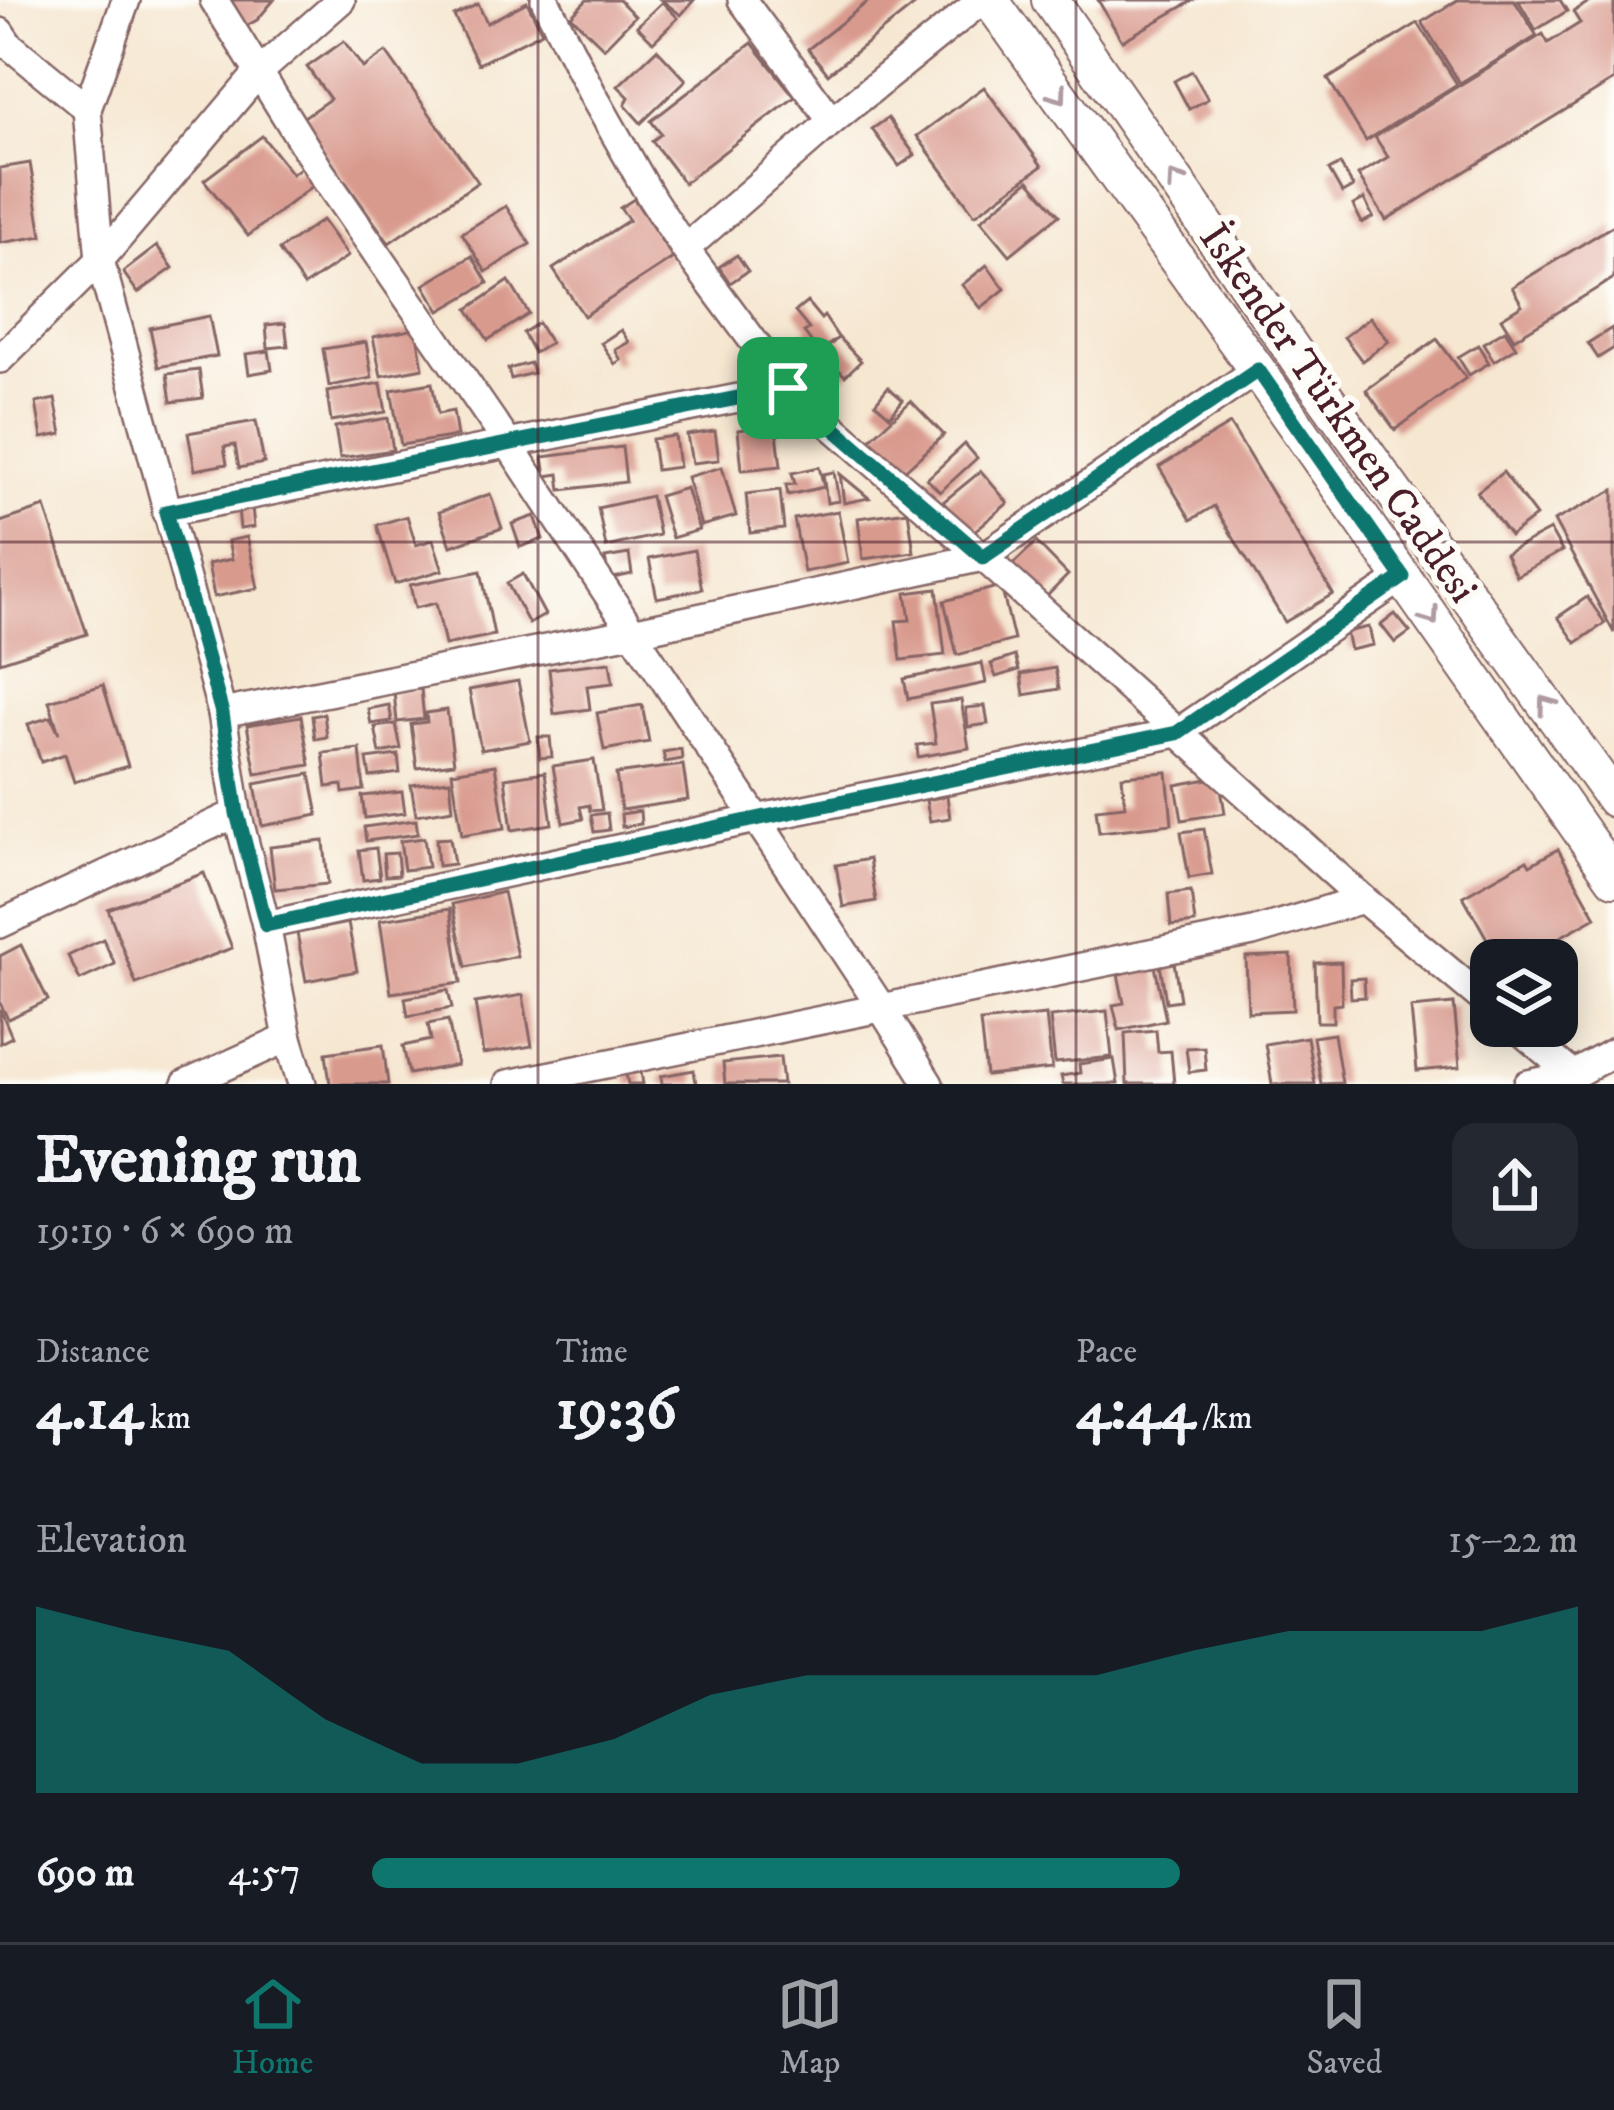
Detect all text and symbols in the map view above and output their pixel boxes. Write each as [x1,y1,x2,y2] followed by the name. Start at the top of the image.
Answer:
[1044,82,1066,103] one-way arrow
[1167,171,1189,193] one-way arrow
[1187,213,1489,613] street label: İskender Türkmen Caddesi
[737,337,839,439] pin
[755,355,821,421] icon: arrive
[1417,604,1439,626] one-way arrow
[1538,695,1560,717] one-way arrow
[1470,939,1578,1047] map controls
[1470,939,1578,1047] button: layers
[36,1121,361,1203] text: Evening run
[1452,1123,1578,1249] button: share
[36,1207,294,1256] text: 19:19 · 6 × 690 m
[36,1332,150,1373] text: Distance
[556,1332,628,1373] text: Time
[1076,1332,1137,1373] text: Pace
[36,1373,143,1448] text: 4.14
[556,1373,677,1448] text: 19:36
[1076,1373,1195,1448] text: 4:44
[143,1398,191,1439] text: km
[1195,1398,1252,1439] text: /km
[36,1516,187,1565] text: Elevation
[1448,1516,1578,1565] text: 15–22 m
[36,1849,134,1898] text: 690 m
[228,1849,301,1898] text: 4:57
[232,1971,313,2084] tab: Home
[777,1971,843,2084] tab: Map
[1306,1971,1382,2084] tab: Saved

